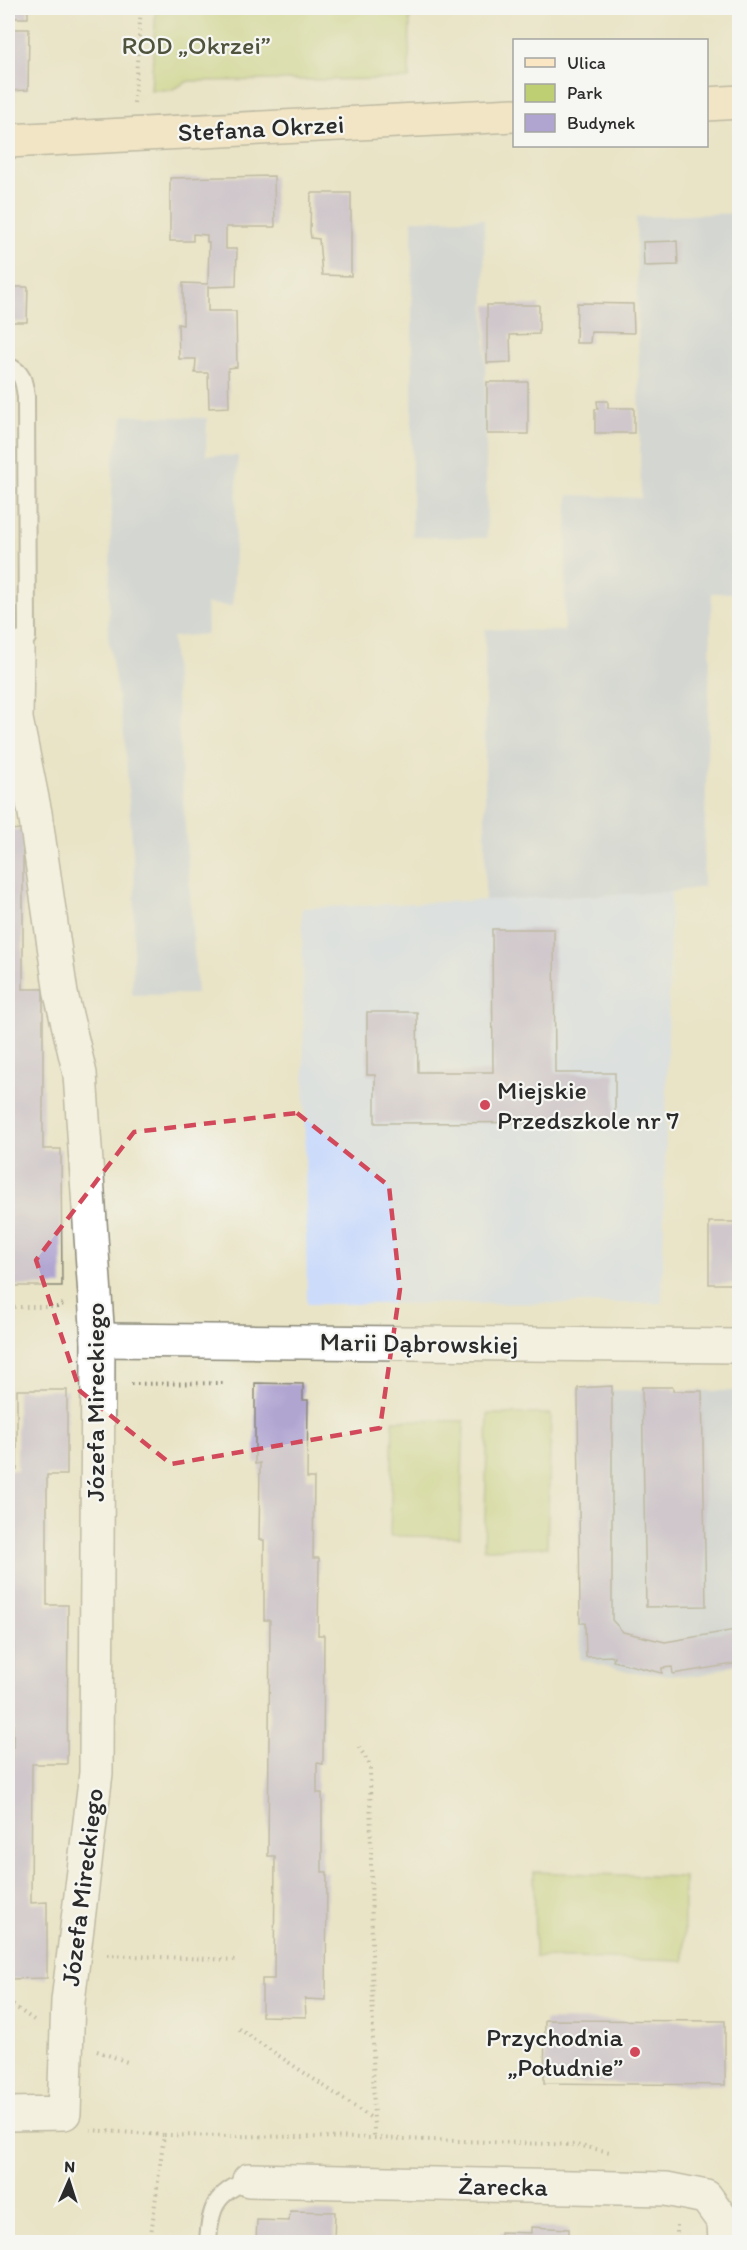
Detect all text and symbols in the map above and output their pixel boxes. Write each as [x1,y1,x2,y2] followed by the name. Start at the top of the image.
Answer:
[121,29,271,61] park label: ROD „Okrzei”
[513,39,708,147] legend
[567,52,606,74] text: Ulica
[567,82,602,104] text: Park
[177,108,345,148] street label: Stefana Okrzei
[567,112,636,134] text: Budynek
[497,1074,679,1136] place label: Miejskie Przedszkole nr 7
[478,1098,492,1112] marker: Miejskie Przedszkole nr 7
[79,1302,111,1502] street label: Józefa Mireckiego
[319,1325,519,1361] street label: Marii Dąbrowskiej
[54,1786,110,1988] street label: Józefa Mireckiego
[486,2021,624,2083] place label: Przychodnia „Południe”
[628,2045,642,2059] marker: Przychodnia „Południe”
[39,2151,99,2211] north arrow
[64,2157,76,2176] text: N
[458,2169,549,2203] street label: Żarecka

